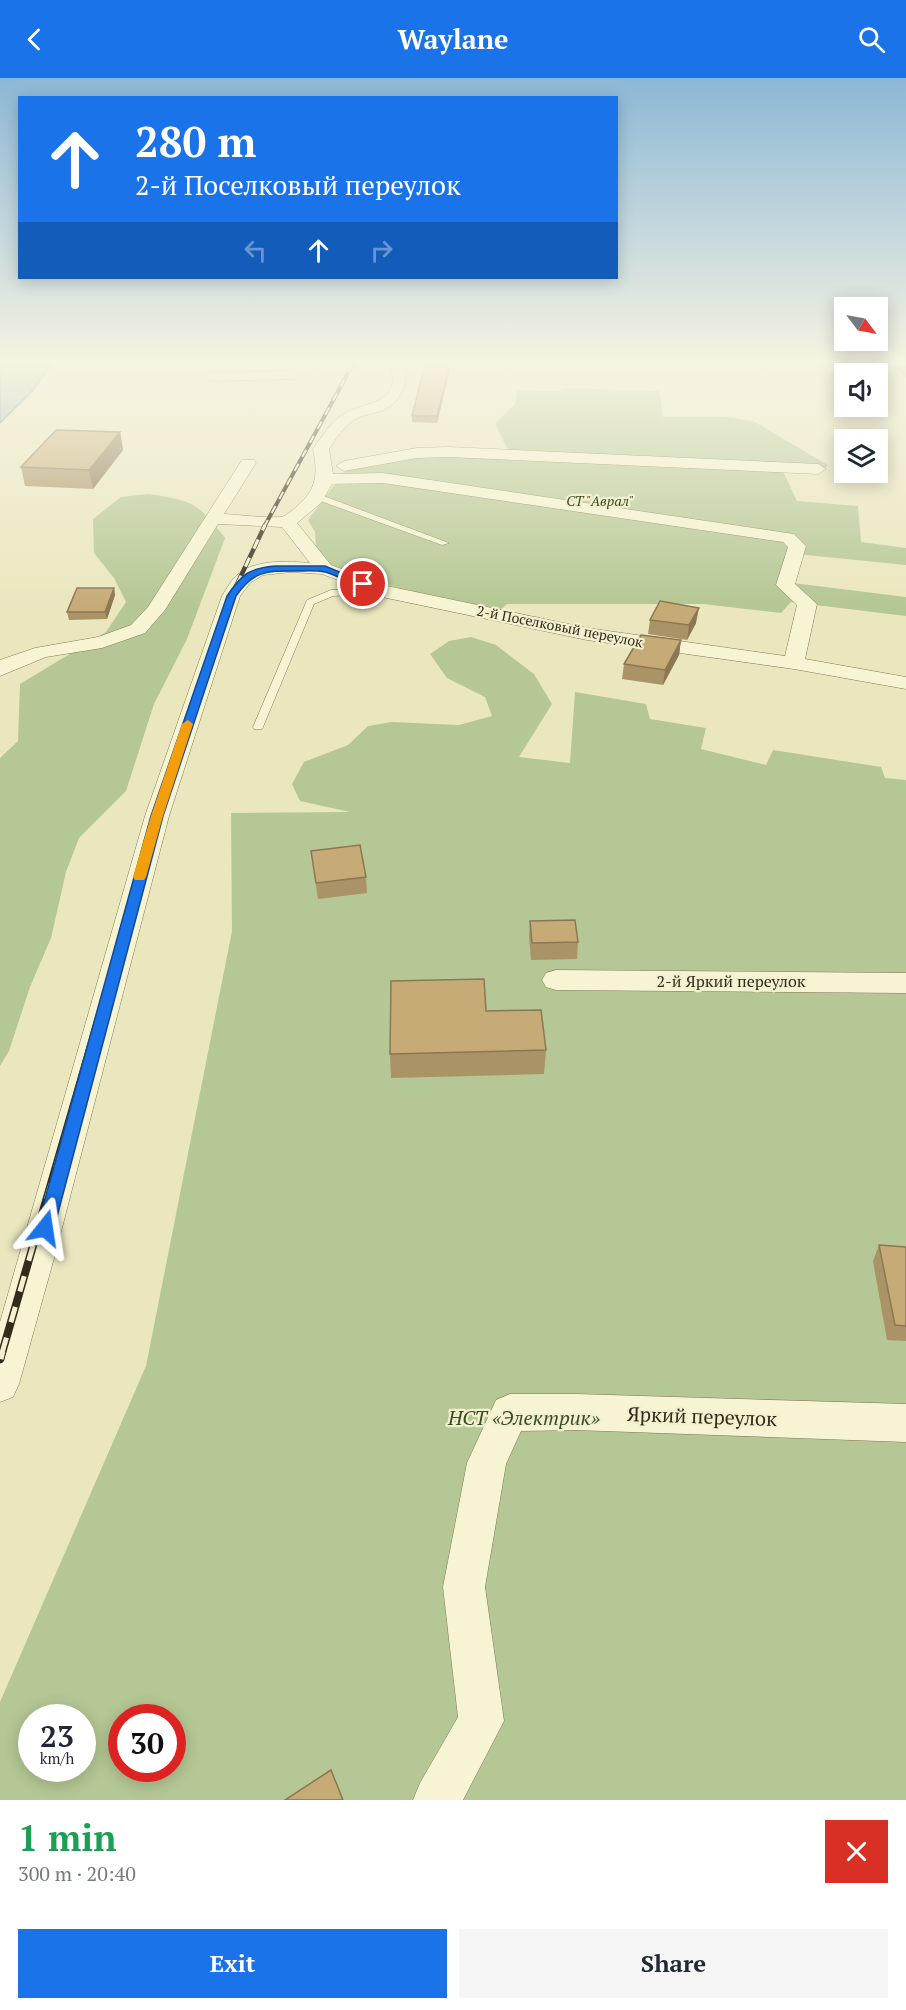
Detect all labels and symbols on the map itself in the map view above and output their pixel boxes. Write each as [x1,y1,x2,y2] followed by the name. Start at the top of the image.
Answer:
[834,297,888,351] north arrow
[566,491,634,510] park label: СТ "Аврал"
[337,558,388,609] pin
[475,601,645,652] street label: 2-й Поселковый переулок
[657,970,806,992] street label: 2-й Яркий переулок
[13,1196,77,1260] position arrow
[627,1400,778,1432] street label: Яркий переулок
[447,1404,601,1431] park label: НСТ «Электрик»
[108,1704,186,1782] speed limit sign: 30

